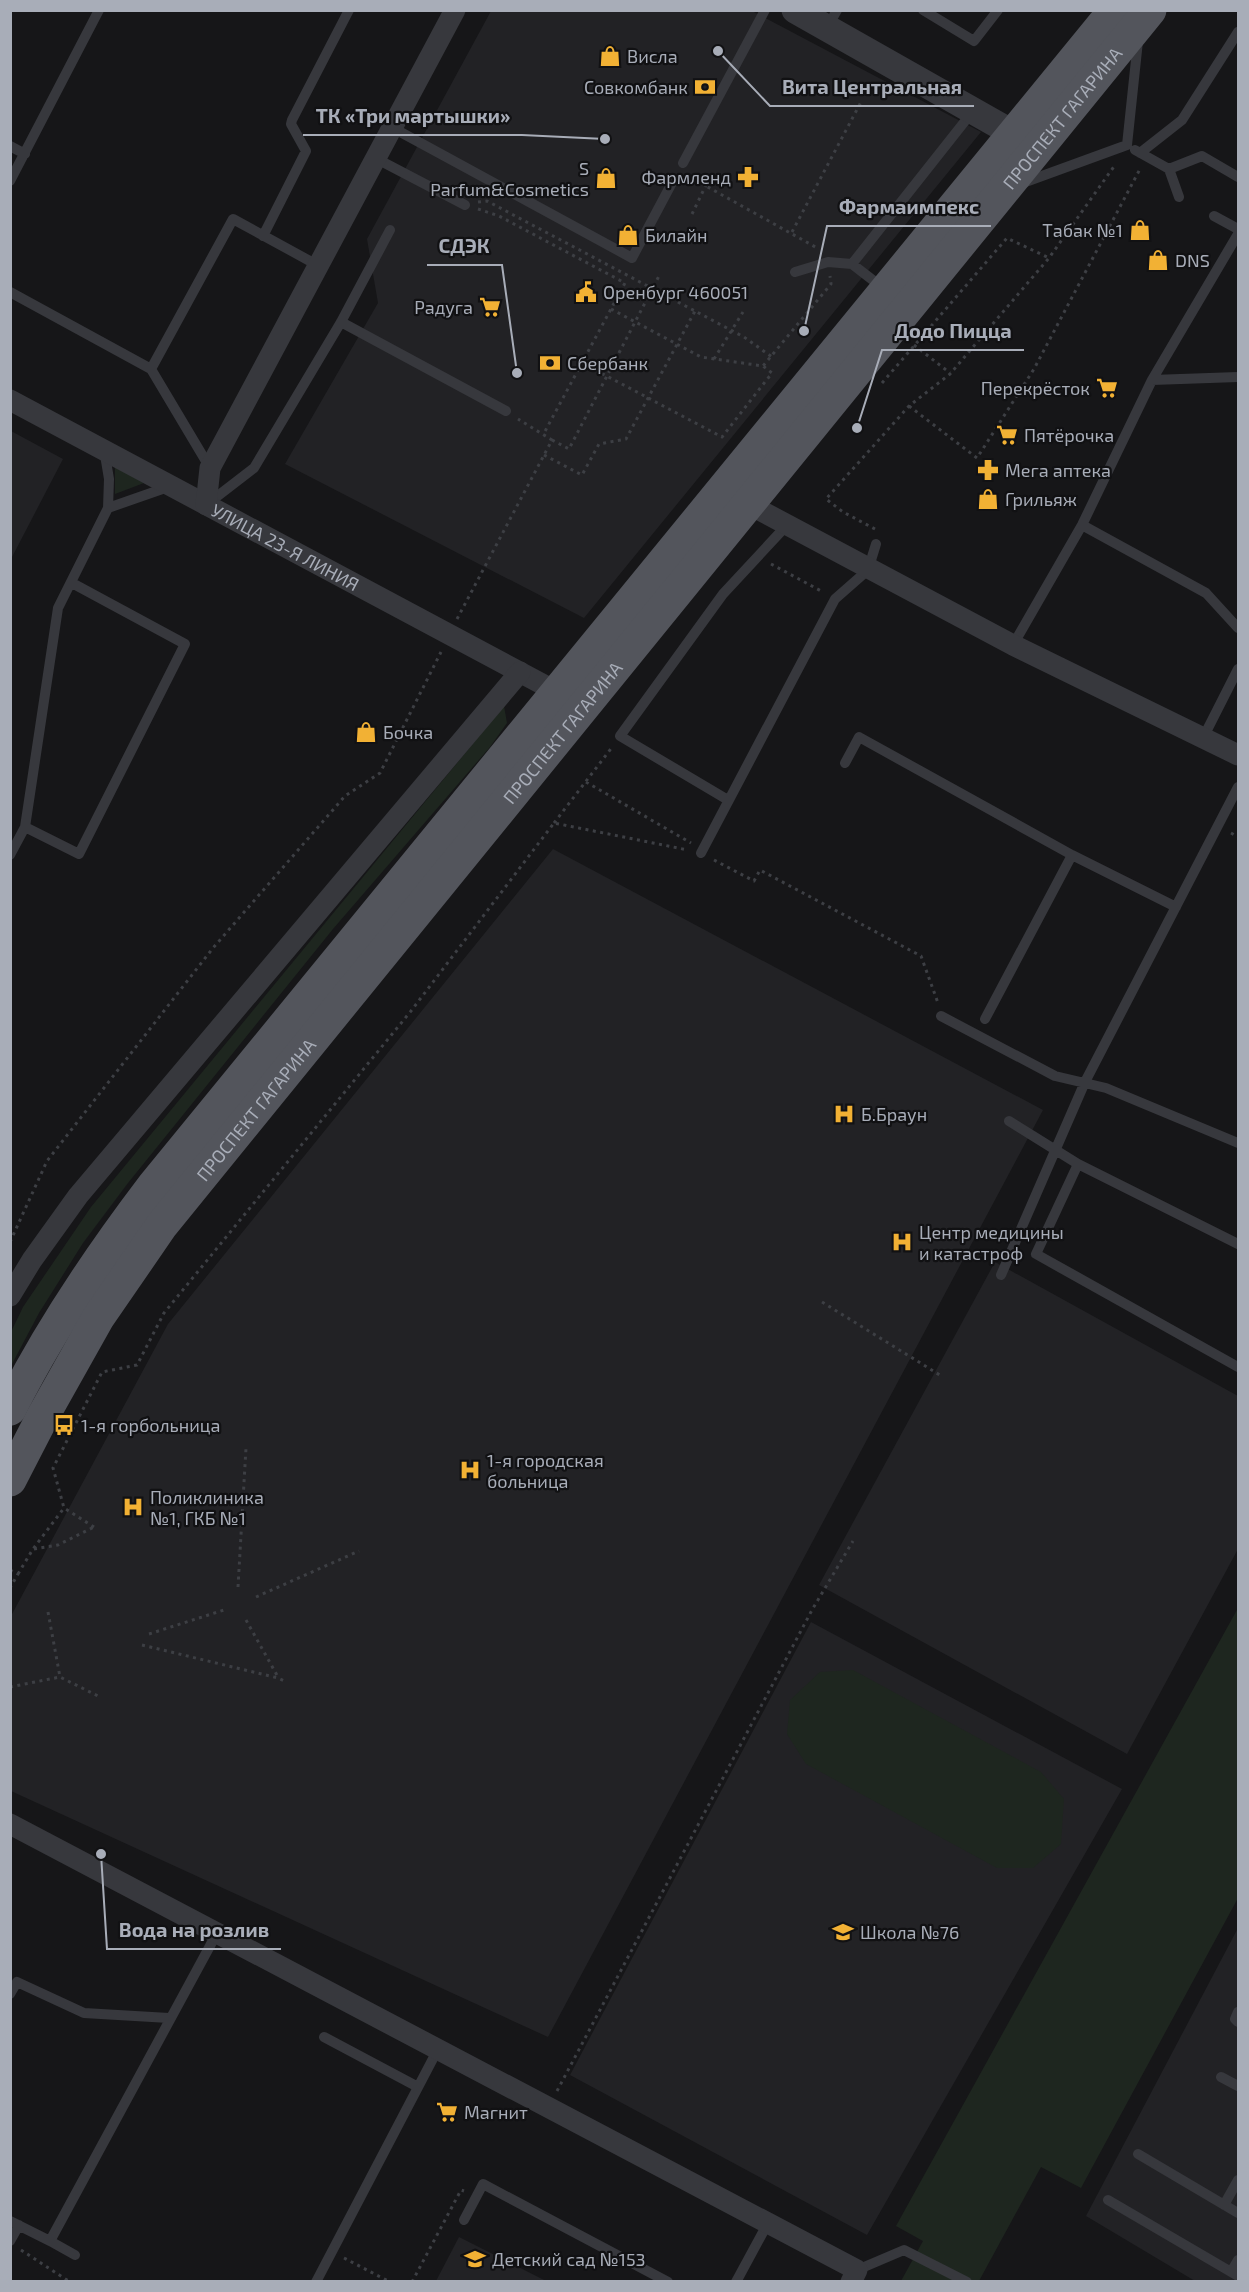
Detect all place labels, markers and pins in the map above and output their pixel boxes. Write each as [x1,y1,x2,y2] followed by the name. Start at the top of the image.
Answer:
[598,44,622,68] shop icon: Висла
[627,45,678,67] place label: Висла
[770,68,974,106] callout: Вита Центральная
[693,75,717,99] bank icon: Совкомбанк
[584,76,688,98] place label: Совкомбанк
[303,97,522,135] callout: ТК «Три мартышки»
[430,157,589,200] place label: S Parfum&Cosmetics
[736,165,760,189] pharmacy icon: Фармленд
[594,166,618,190] shop icon: S Parfum&Cosmetics
[641,166,731,188] place label: Фармленд
[827,188,991,226] callout: Фармаимпекс
[1128,218,1152,242] shop icon: Табак №1
[1042,219,1123,241] place label: Табак №1
[616,223,640,247] shop icon: Билайн
[645,224,707,246] place label: Билайн
[427,227,502,265] callout: СДЭК
[1146,248,1170,272] shop icon: DNS
[1175,249,1210,271] place label: DNS
[574,280,598,304] public building icon: Оренбург 460051
[603,281,748,303] place label: Оренбург 460051
[478,295,502,319] supermarket icon: Радуга
[414,296,473,318] place label: Радуга
[882,312,1024,350] callout: Додо Пицца
[538,351,562,375] bank icon: Сбербанк
[567,352,649,374] place label: Сбербанк
[1095,376,1119,400] supermarket icon: Перекрёсток
[981,377,1090,399] place label: Перекрёсток
[995,423,1019,447] supermarket icon: Пятёрочка
[1024,424,1114,446] place label: Пятёрочка
[976,458,1000,482] pharmacy icon: Мега аптека
[1005,459,1111,481] place label: Мега аптека
[976,487,1000,511] shop icon: Грильяж
[1005,488,1077,510] place label: Грильяж
[354,720,378,744] shop icon: Бочка
[383,721,433,743] place label: Бочка
[832,1102,856,1126] hospital icon: Б.Браун
[861,1103,927,1125] place label: Б.Браун
[919,1221,1064,1264] place label: Центр медицины и катастроф
[890,1230,914,1254] hospital icon: Центр медицины и катастроф
[52,1413,76,1437] bus stop icon: 1-я горбольница
[81,1414,221,1436] place label: 1-я горбольница
[487,1449,604,1492] place label: 1-я городская больница
[458,1458,482,1482] hospital icon: 1-я городская больница
[150,1486,264,1529] place label: Поликлиника №1, ГКБ №1
[121,1495,145,1519] hospital icon: Поликлиника №1, ГКБ №1
[107,1911,281,1949] callout: Вода на розлив
[831,1920,855,1944] school or university icon: Школа №76
[860,1921,959,1943] place label: Школа №76
[435,2100,459,2124] supermarket icon: Магнит
[464,2101,528,2123] place label: Магнит
[463,2247,487,2271] school or university icon: Детский сад №153
[492,2248,646,2270] place label: Детский сад №153

